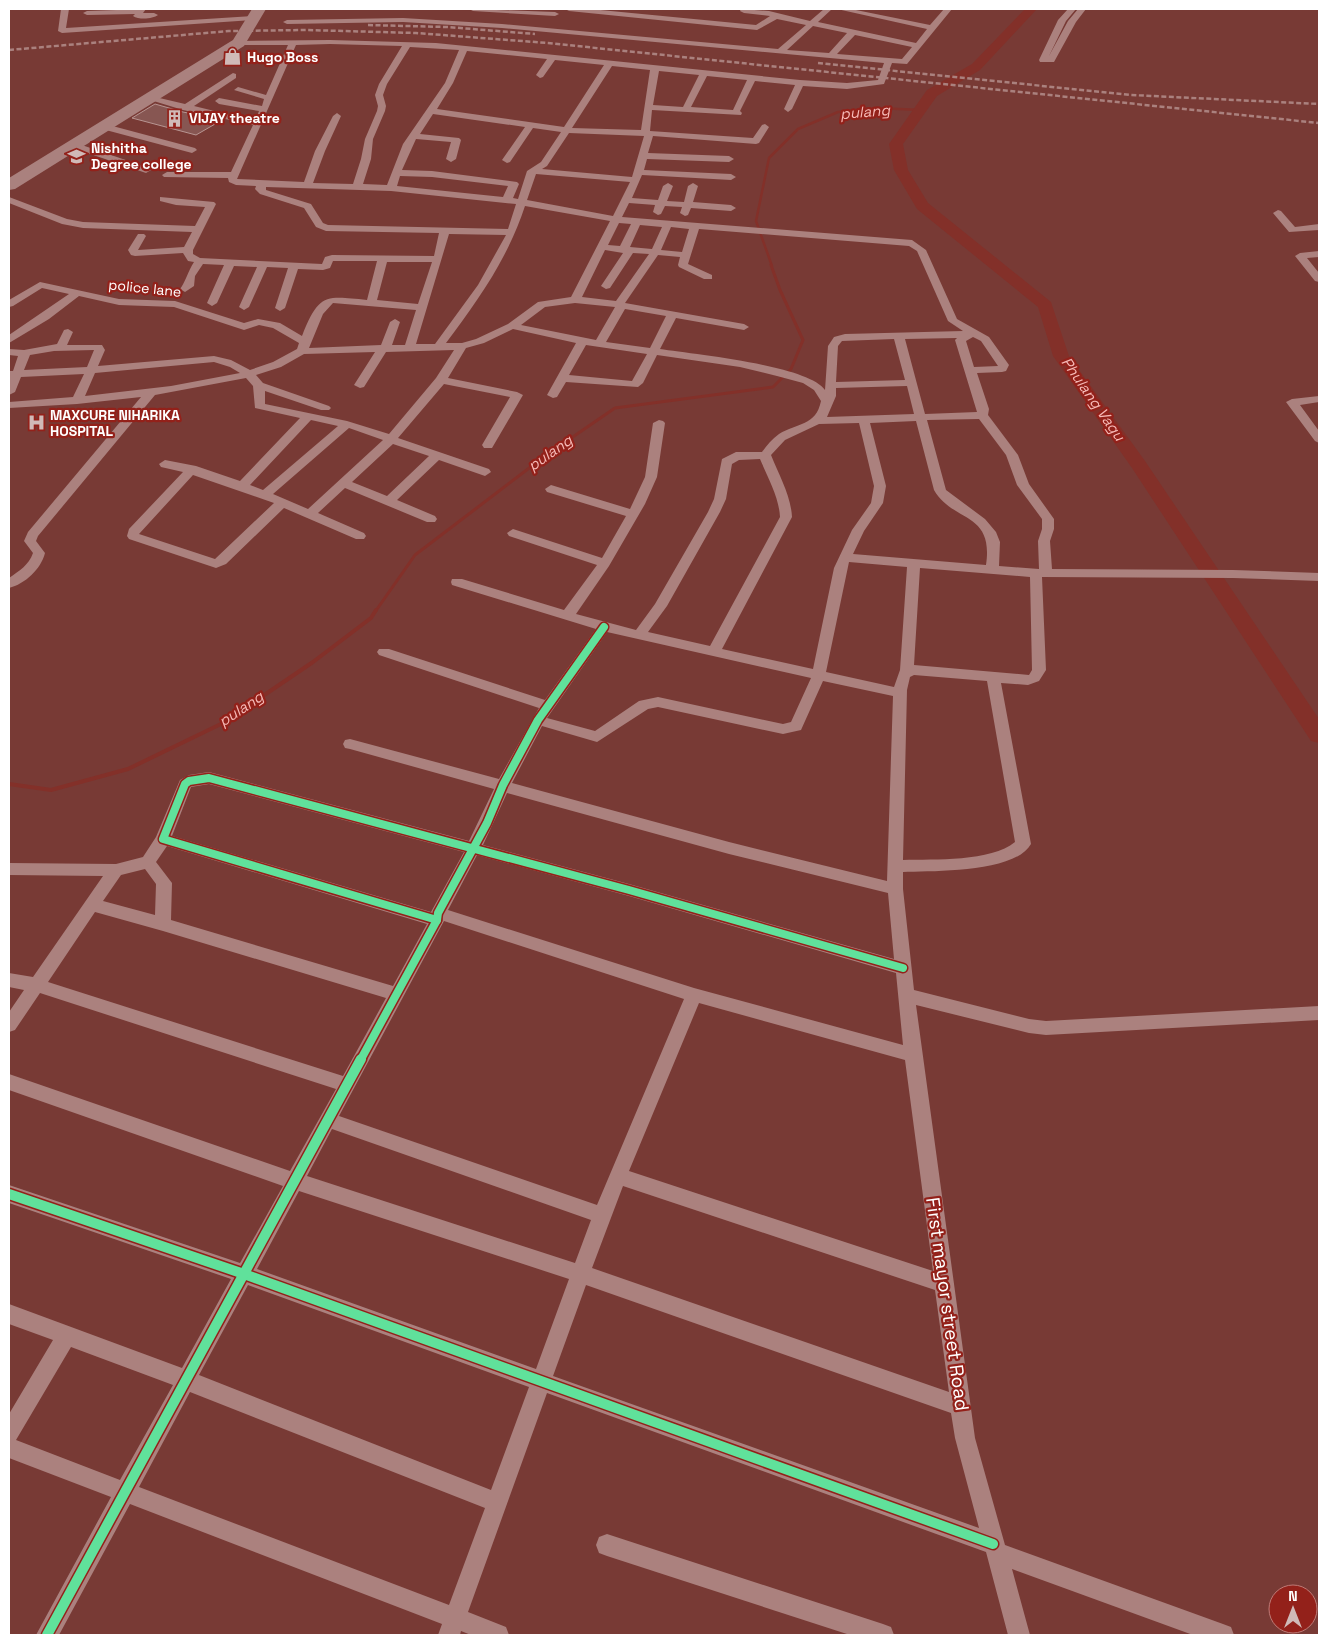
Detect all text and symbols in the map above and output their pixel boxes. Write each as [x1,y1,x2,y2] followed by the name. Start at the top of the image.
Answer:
[223,47,243,67] shop icon: Hugo Boss
[247,48,318,66] place label: Hugo Boss
[839,100,892,123] water label: pulang
[165,108,185,128] building icon: VIJAY theatre
[189,109,280,127] place label: VIJAY theatre
[91,139,192,173] place label: Nishitha Degree college
[67,146,87,166] school or university icon: Nishitha Degree college
[108,275,182,301] street label: police lane
[1058,353,1130,445] water label: Phulang Vagu
[50,406,180,440] place label: MAXCURE NIHARIKA HOSPITAL
[26,413,46,433] hospital icon: MAXCURE NIHARIKA HOSPITAL
[524,430,577,475] water label: pulang
[215,686,268,730] water label: pulang
[920,1196,975,1413] street label: First mayor street Road
[1268,1584,1318,1634] north arrow
[1288,1587,1298,1605] text: N

